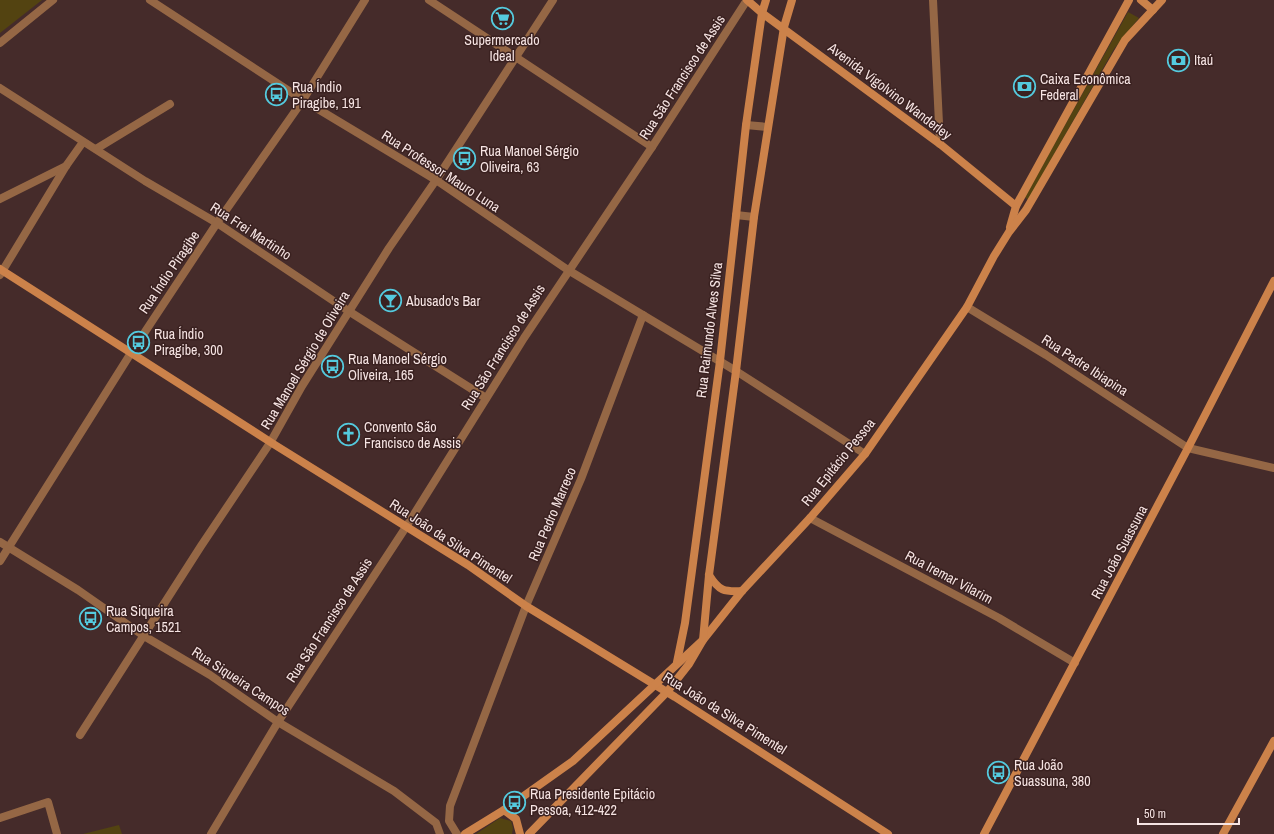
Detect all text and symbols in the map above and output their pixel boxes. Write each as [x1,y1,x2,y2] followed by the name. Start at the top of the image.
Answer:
[489,5,515,31] supermarket icon: Supermercado Ideal
[635,11,729,143] street label: Rua São Francisco de Assis
[464,31,540,65] place label: Supermercado Ideal
[824,38,956,144] street label: Avenida Vigolvino Wanderley
[1166,47,1192,73] bank icon: Itaú
[1194,51,1213,69] place label: Itaú
[1040,70,1131,104] place label: Caixa Econômica Federal
[1012,74,1038,100] bank icon: Caixa Econômica Federal
[292,78,362,112] place label: Rua Índio Piragibe, 191
[263,82,289,108] bus stop icon: Rua Índio Piragibe, 191
[378,126,504,216] street label: Rua Professor Mauro Luna
[480,142,579,176] place label: Rua Manoel Sérgio Oliveira, 63
[451,146,477,172] bus stop icon: Rua Manoel Sérgio Oliveira, 63
[207,198,295,264] street label: Rua Frei Martinho
[135,227,203,317] street label: Rua Índio Piragibe
[692,261,726,399] street label: Rua Raimundo Alves Silva
[457,281,549,413] street label: Rua São Francisco de Assis
[257,287,354,432] street label: Rua Manoel Sérgio de Oliveira
[378,288,404,314] bar icon: Abusado's Bar
[405,292,480,310] place label: Abusado's Bar
[154,325,223,359] place label: Rua Índio Piragibe, 300
[126,329,152,355] bus stop icon: Rua Índio Piragibe, 300
[1038,330,1132,400] street label: Rua Padre Ibiapina
[348,350,447,384] place label: Rua Manoel Sérgio Oliveira, 165
[319,354,345,380] bus stop icon: Rua Manoel Sérgio Oliveira, 165
[797,414,879,510] street label: Rua Epitácio Pessoa
[364,418,461,452] place label: Convento São Francisco de Assis
[336,422,362,448] church icon: Convento São Francisco de Assis
[524,464,580,564] street label: Rua Pedro Marreco
[386,495,516,587] street label: Rua João da Silva Pimentel
[1087,502,1152,602] street label: Rua João Suassuna
[902,546,996,608] street label: Rua Iremar Vilarim
[282,554,376,686] street label: Rua São Francisco de Assis
[106,602,181,636] place label: Rua Siqueira Campos, 1521
[78,606,104,632] bus stop icon: Rua Siqueira Campos, 1521
[188,643,294,720] street label: Rua Siqueira Campos
[660,668,790,758] street label: Rua João da Silva Pimentel
[1014,756,1091,790] place label: Rua João Suassuna, 380
[986,760,1012,786] bus stop icon: Rua João Suassuna, 380
[530,785,655,819] place label: Rua Presidente Epitácio Pessoa, 412-422
[501,789,527,815] bus stop icon: Rua Presidente Epitácio Pessoa, 412-422
[1138,800,1239,826] scale bar
[1144,806,1166,822] text: 50 m

